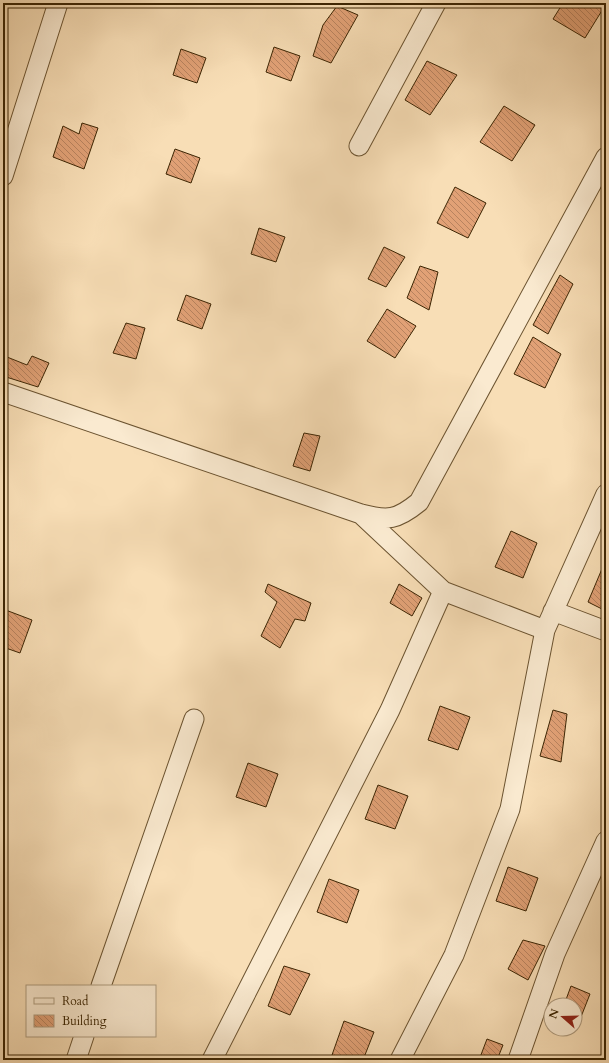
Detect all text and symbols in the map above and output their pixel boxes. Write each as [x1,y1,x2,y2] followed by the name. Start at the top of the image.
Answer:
[26,985,156,1037] legend
[62,993,89,1009] text: Road
[543,997,583,1037] north arrow
[545,1006,563,1021] text: N
[62,1013,107,1029] text: Building

